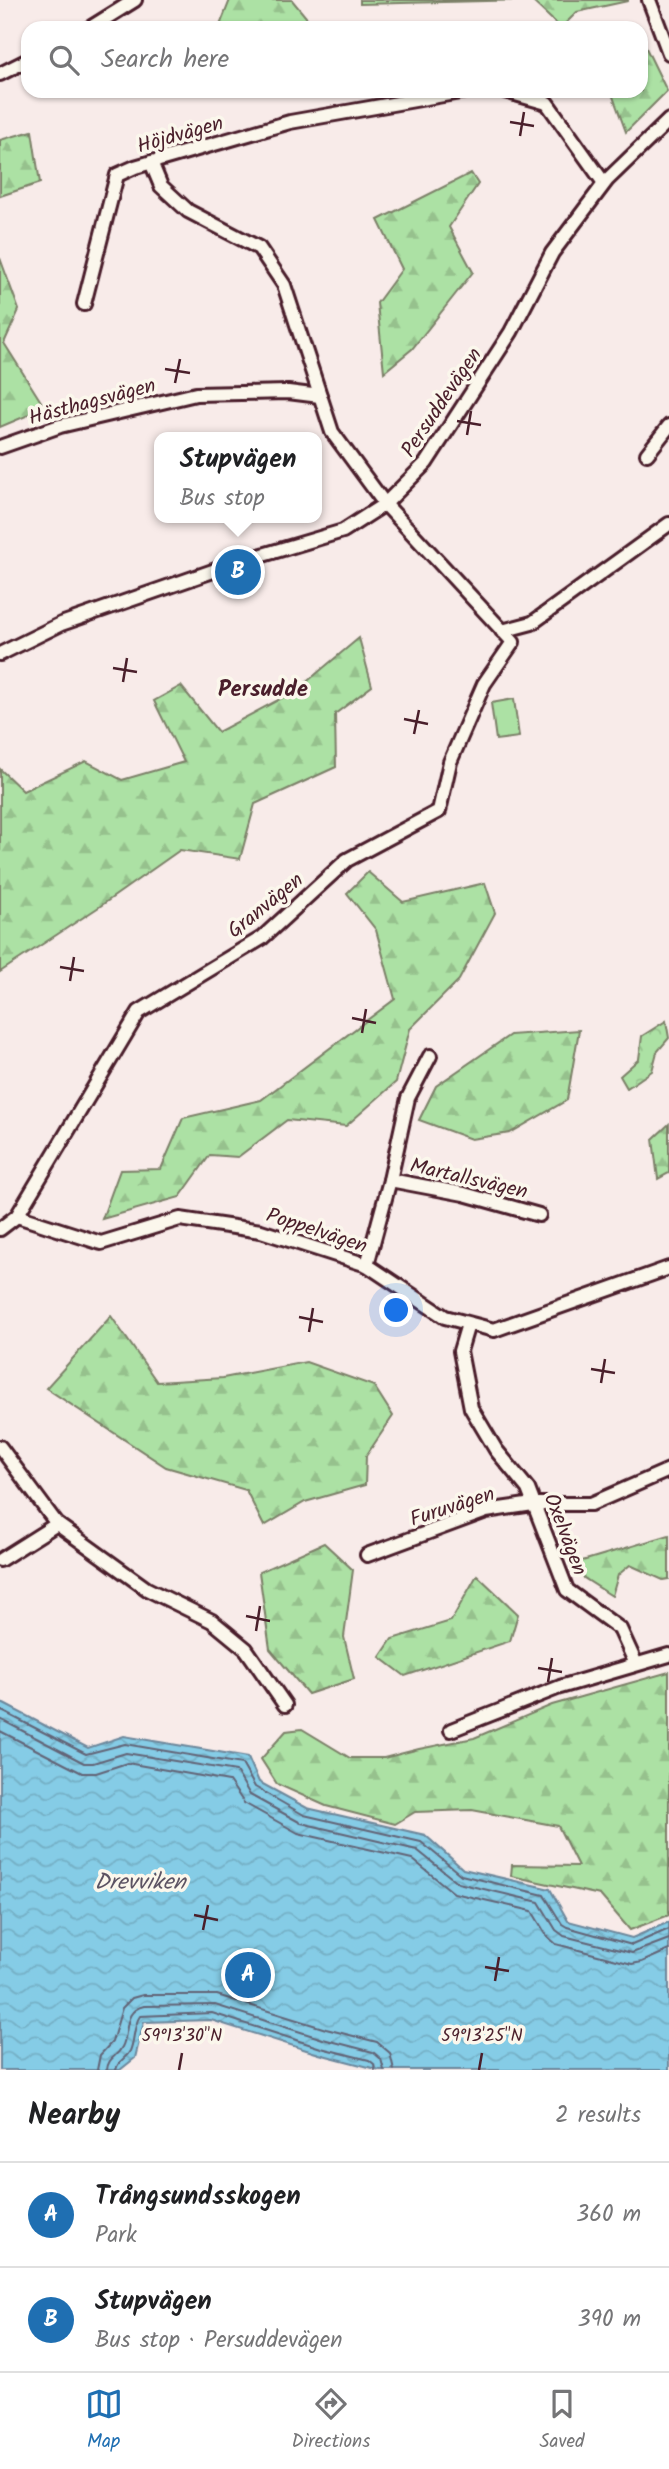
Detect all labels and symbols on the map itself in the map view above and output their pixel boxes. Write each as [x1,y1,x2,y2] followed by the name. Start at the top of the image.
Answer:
[133,107,228,164] street label: Höjdvägen
[393,341,491,465] street label: Persuddevägen
[25,370,160,435] street label: Hästhagsvägen
[215,546,261,598] pin: B
[218,672,308,708] district label: Persudde
[221,865,311,947] street label: Granvägen
[406,1150,531,1209] street label: Martallsvägen
[262,1200,372,1263] street label: Poppelvägen
[379,1293,413,1327] your location
[406,1478,499,1537] street label: Furuvägen
[534,1489,595,1581] street label: Oxelvägen
[94,1865,187,1901] water label: Drevviken
[225,1949,271,2001] pin: A
[142,2022,222,2051] text: 59°13'30"N
[441,2022,523,2051] text: 59°13'25"N

